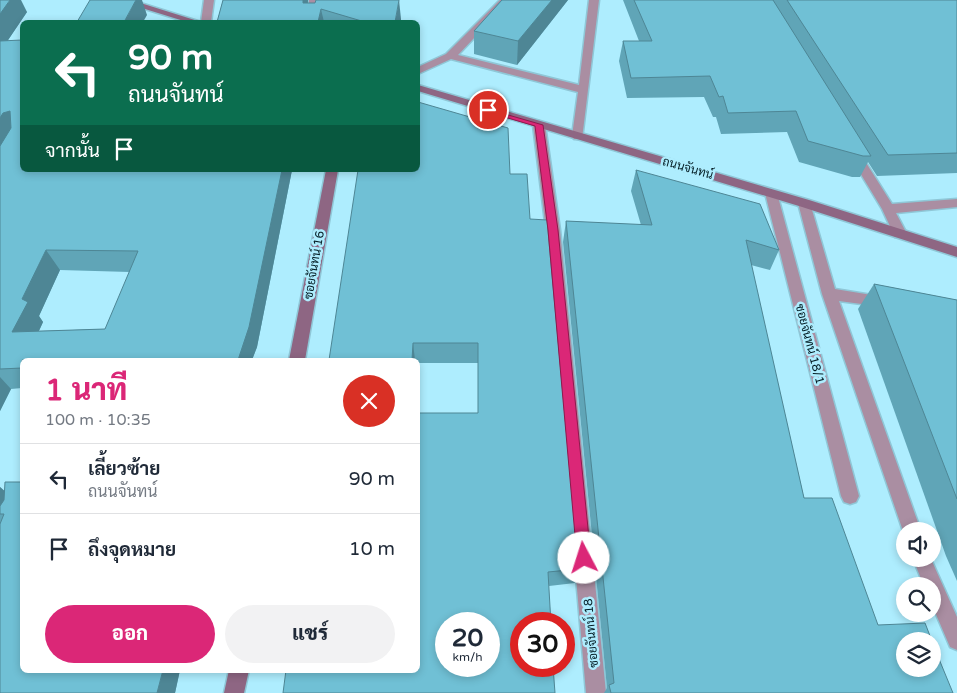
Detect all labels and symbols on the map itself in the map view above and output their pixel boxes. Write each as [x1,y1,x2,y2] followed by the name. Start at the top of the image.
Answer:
[467,89,509,131] pin
[661,153,716,182] street label: ถนนจันทน์
[300,229,327,300] street label: ซอยจันทน์ 16
[793,302,828,386] street label: ซอยจันทน์ 18/1
[557,531,609,583] position arrow
[580,598,601,668] street label: ซอยจันทน์ 18
[510,612,575,677] speed limit sign: 30

